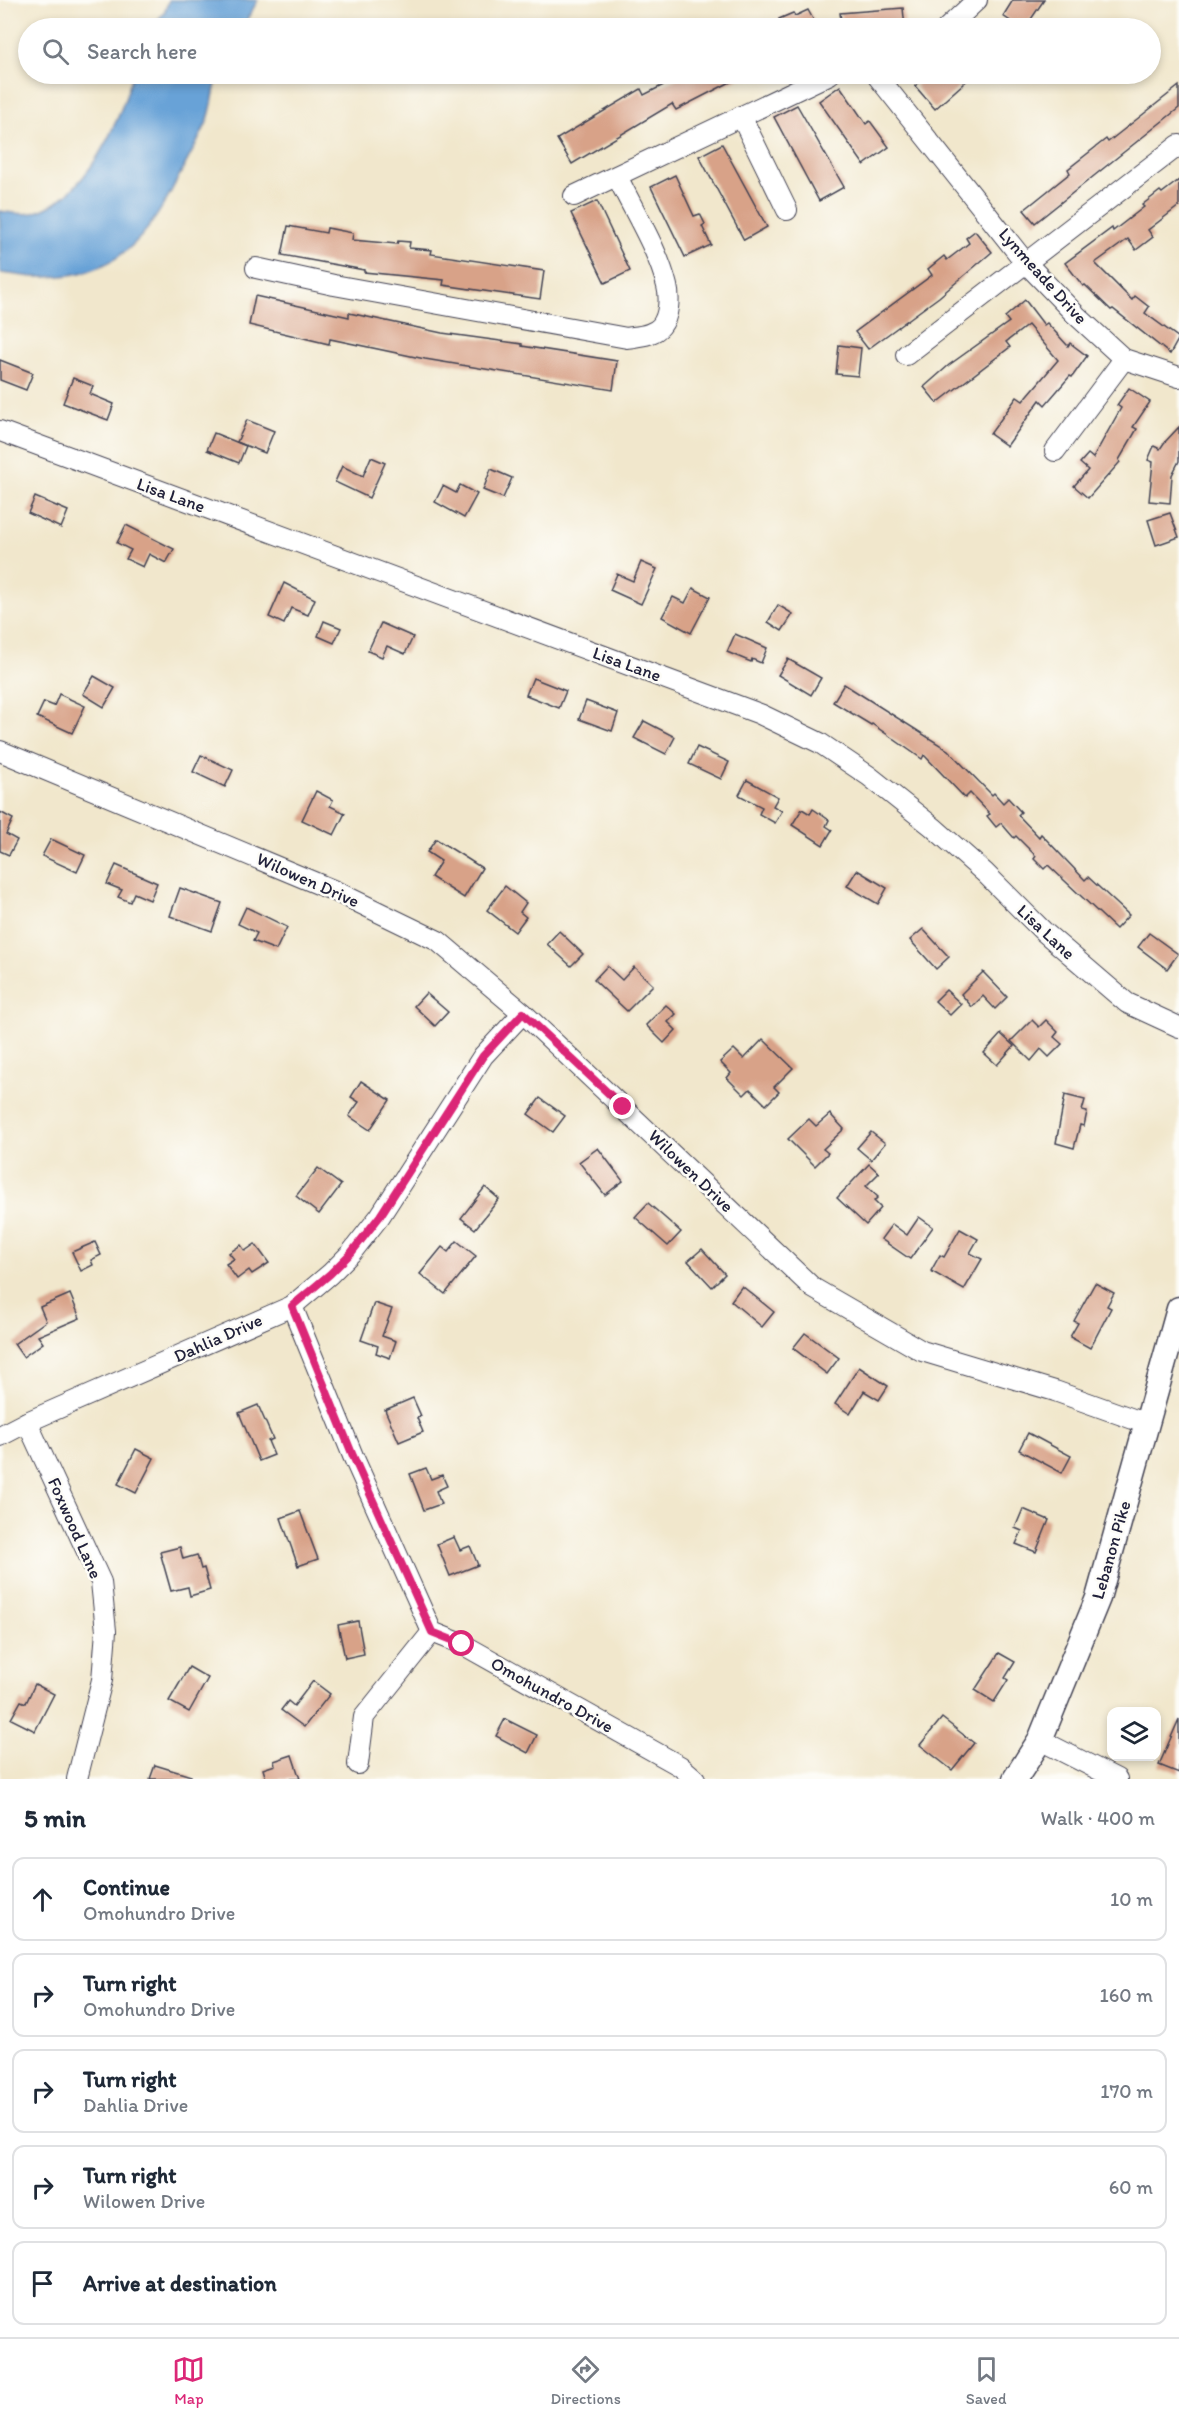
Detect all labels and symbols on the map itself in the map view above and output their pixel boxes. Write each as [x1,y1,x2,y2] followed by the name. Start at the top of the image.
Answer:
[994,223,1092,329] street label: Lynmeade Drive
[134,472,208,518] street label: Lisa Lane
[590,641,664,687] street label: Lisa Lane
[253,848,363,912] street label: Wilowen Drive
[1012,900,1080,964] street label: Lisa Lane
[609,1093,635,1119] route end
[644,1125,738,1217] street label: Wilowen Drive
[170,1309,266,1367] street label: Dahlia Drive
[43,1474,107,1582] street label: Foxwood Lane
[1086,1498,1136,1602] street label: Lebanon Pike
[448,1630,474,1656] route start
[487,1652,617,1738] street label: Omohundro Drive

